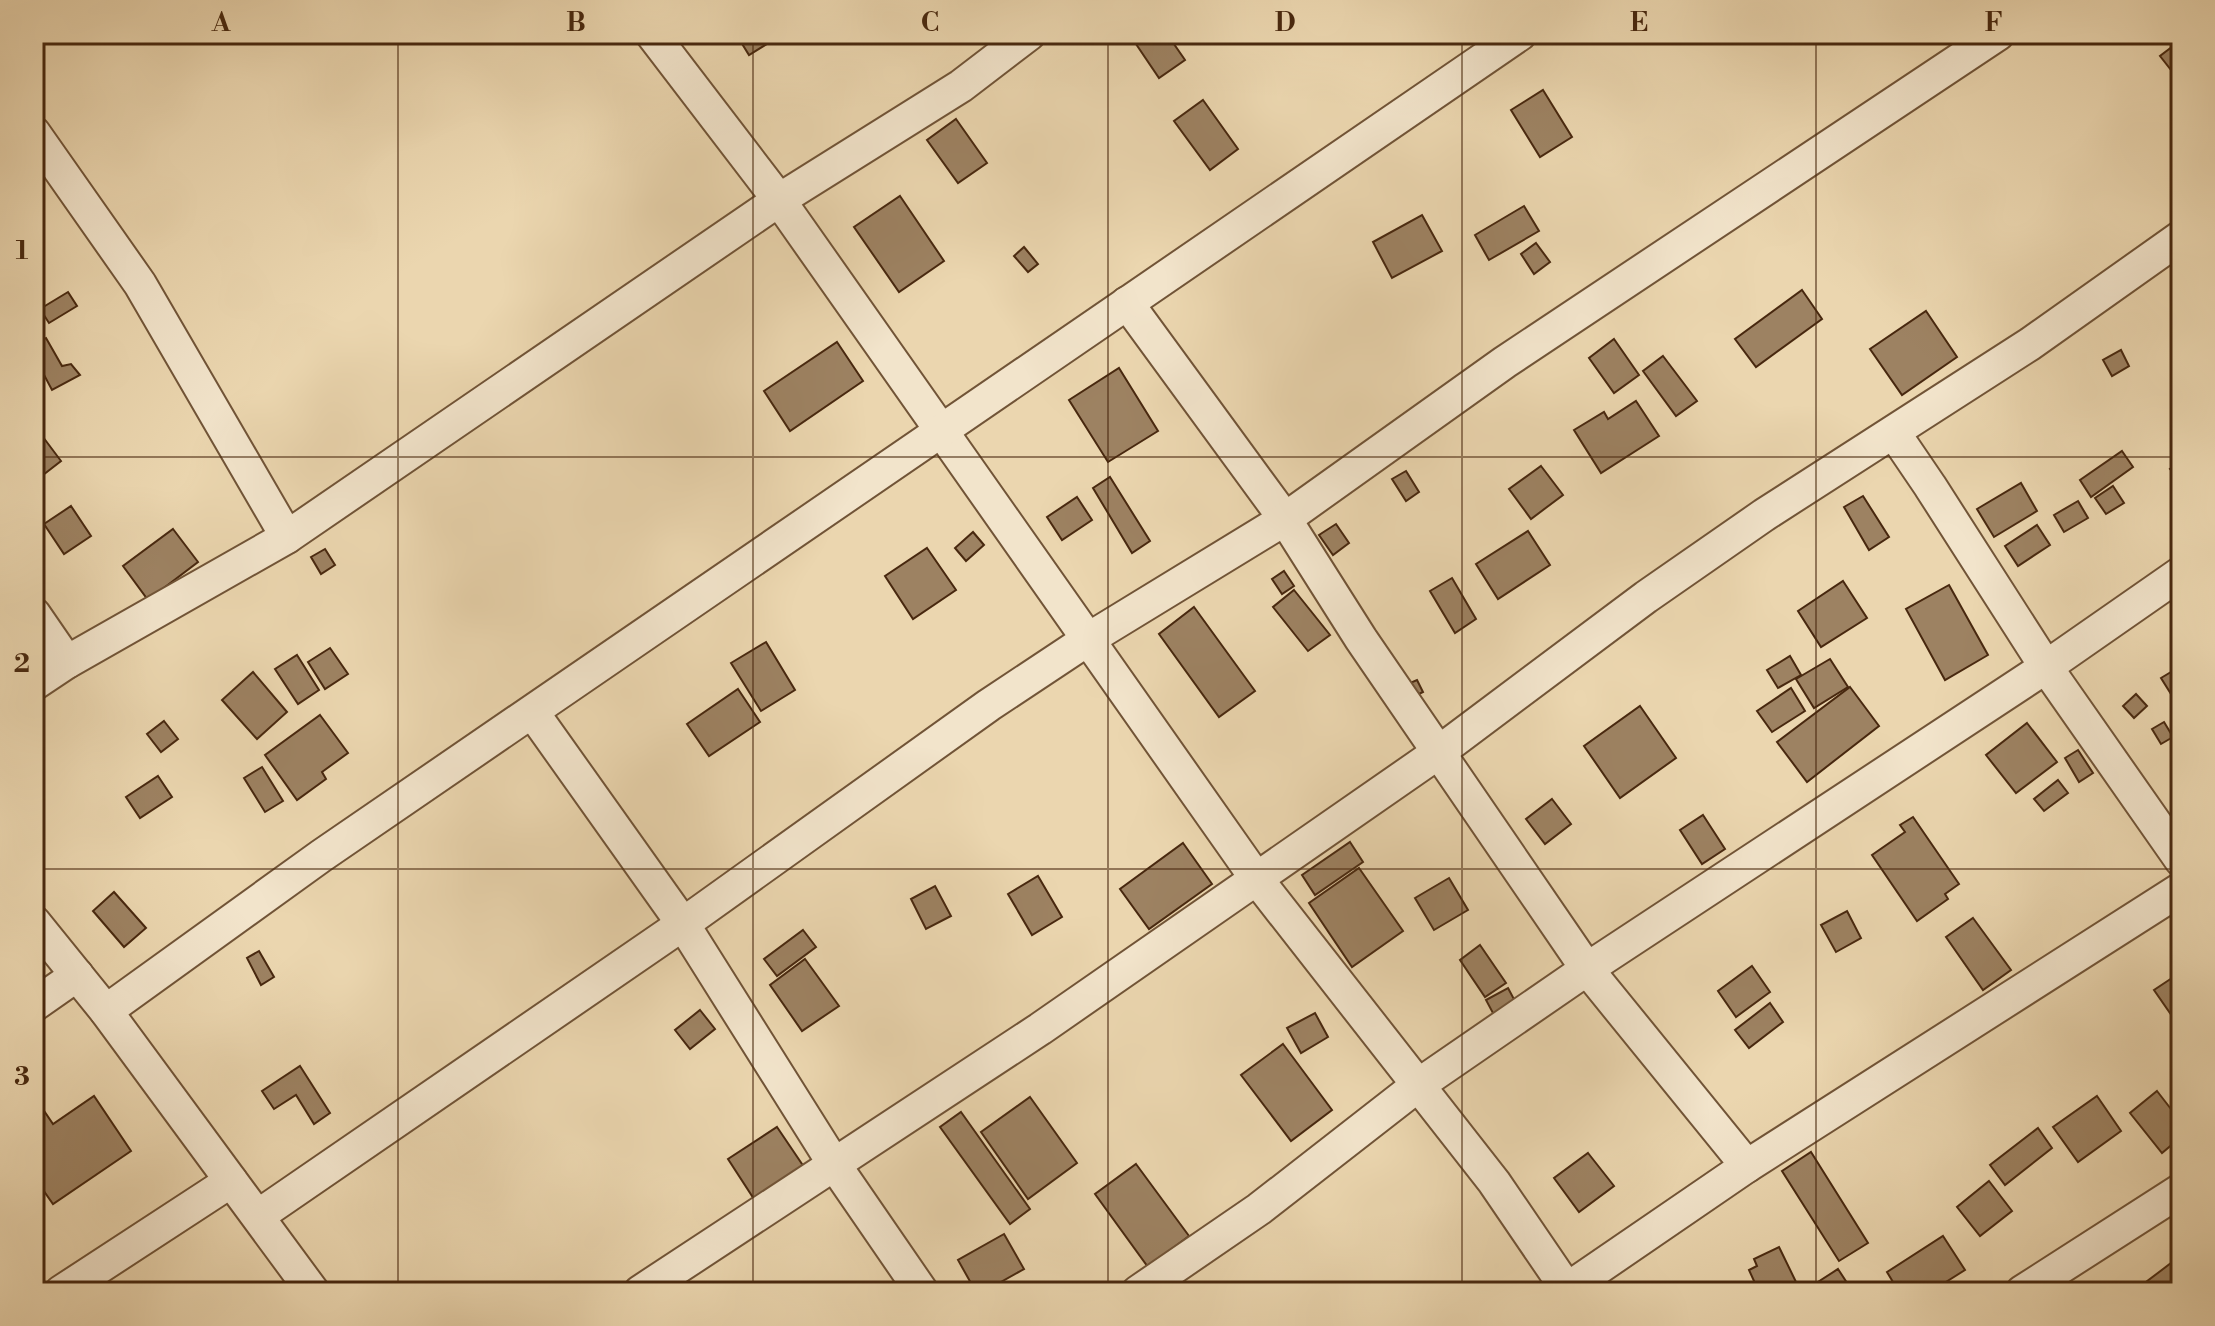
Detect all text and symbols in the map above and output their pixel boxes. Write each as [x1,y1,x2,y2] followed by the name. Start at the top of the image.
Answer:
[211,7,231,39] text: A
[566,7,586,39] text: B
[921,7,939,39] text: C
[1275,7,1295,39] text: D
[1630,7,1648,39] text: E
[1985,7,2003,39] text: F
[16,235,29,267] text: 1
[14,648,30,680] text: 2
[14,1061,30,1093] text: 3

